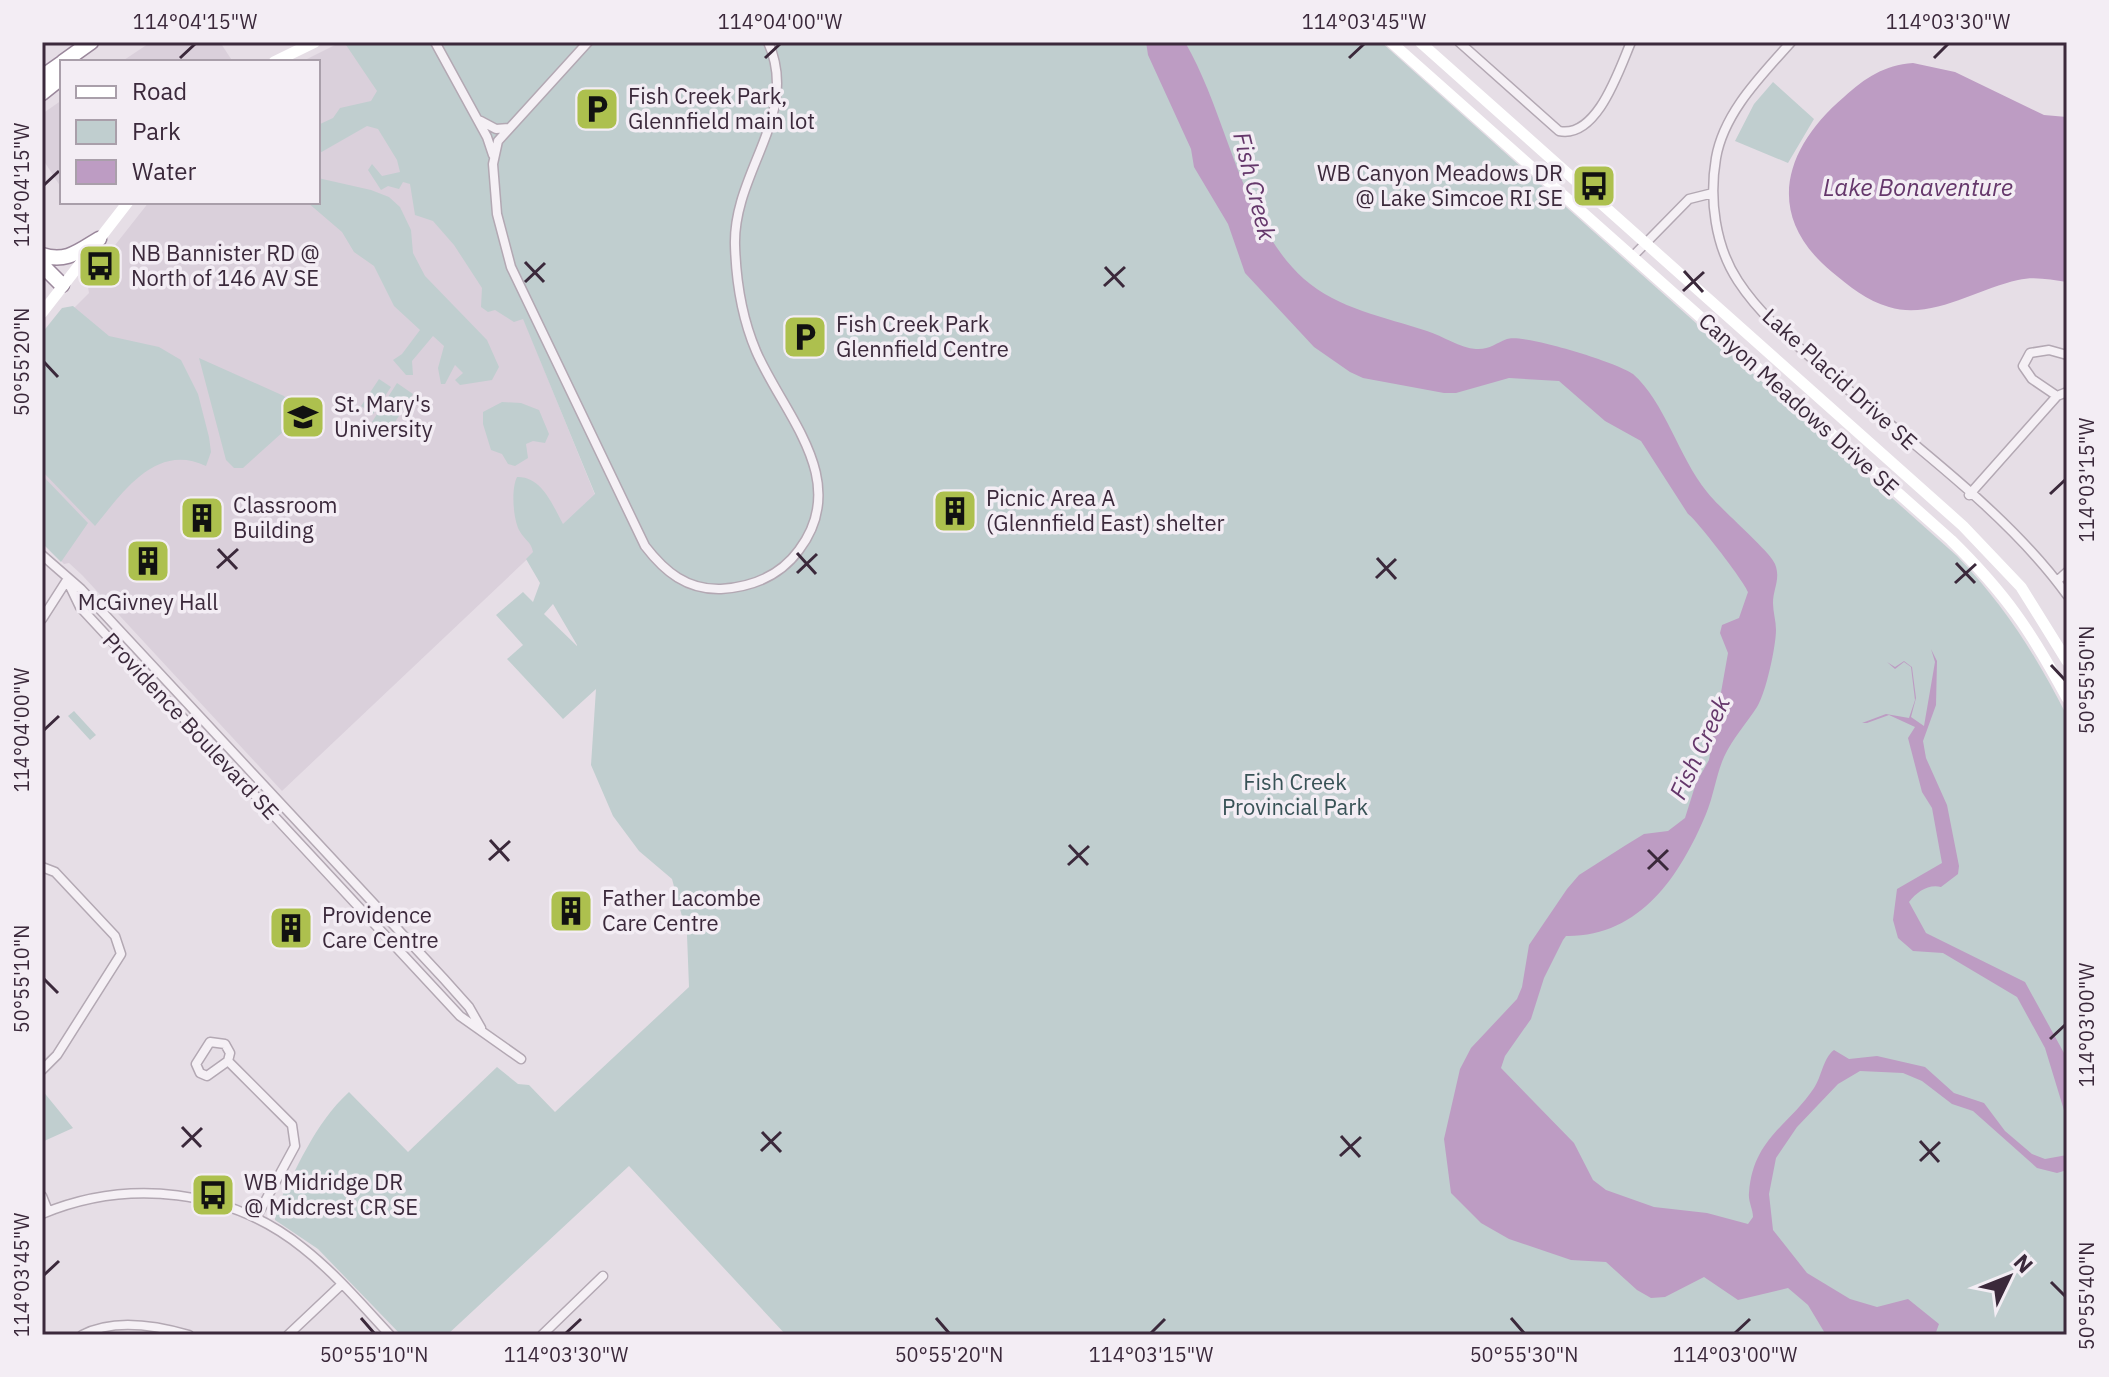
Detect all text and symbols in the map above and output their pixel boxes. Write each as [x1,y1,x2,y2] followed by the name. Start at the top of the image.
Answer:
[133,8,258,35] text: 114°04'15"W
[718,8,843,35] text: 114°04'00"W
[1302,8,1427,35] text: 114°03'45"W
[1886,8,2011,35] text: 114°03'30"W
[60,60,320,204] legend
[132,75,187,107] text: Road
[628,81,815,135] place label: Fish Creek Park, Glennfield main lot
[573,85,621,133] parking icon: Fish Creek Park, Glennfield main lot
[132,115,181,147] text: Park
[8,122,35,247] text: 114°04'15"W
[1226,129,1284,243] water label: Fish Creek
[132,155,196,187] text: Water
[1317,158,1563,212] place label: WB Canyon Meadows DR @ Lake Simcoe RI SE
[1570,162,1618,210] bus stop icon: WB Canyon Meadows DR @ Lake Simcoe RI SE
[1823,171,2013,203] water label: Lake Bonaventure
[131,238,320,292] place label: NB Bannister RD @ North of 146 AV SE
[76,242,124,290] bus stop icon: NB Bannister RD @ North of 146 AV SE
[1757,301,1924,456] street label: Lake Placid Drive SE
[1693,306,1906,501] street label: Canyon Meadows Drive SE
[8,308,35,416] text: 50°55'20"N
[836,309,1009,363] place label: Fish Creek Park Glennfield Centre
[781,313,829,361] parking icon: Fish Creek Park Glennfield Centre
[334,389,433,443] place label: St. Mary's University
[279,393,327,441] school or university icon: St. Mary's University
[2073,417,2100,542] text: 114°03'15"W
[986,483,1225,537] place label: Picnic Area A (Glennfield East) shelter
[931,487,979,535] building icon: Picnic Area A (Glennfield East) shelter
[233,490,338,544] place label: Classroom Building
[178,494,226,542] building icon: Classroom Building
[124,537,172,585] building icon: McGivney Hall
[78,587,218,616] place label: McGivney Hall
[97,626,286,826] street label: Providence Boulevard SE
[2073,626,2100,734] text: 50°55'50"N
[8,667,35,792] text: 114°04'00"W
[1661,691,1737,804] water label: Fish Creek
[1222,767,1368,821] park label: Fish Creek Provincial Park
[602,883,761,937] place label: Father Lacombe Care Centre
[547,887,595,935] building icon: Father Lacombe Care Centre
[322,900,439,954] place label: Providence Care Centre
[267,904,315,952] building icon: Providence Care Centre
[8,925,35,1033] text: 50°55'10"N
[2073,962,2100,1087] text: 114°03'00"W
[244,1167,418,1221] place label: WB Midridge DR @ Midcrest CR SE
[189,1171,237,1219] bus stop icon: WB Midridge DR @ Midcrest CR SE
[8,1212,35,1337] text: 114°03'45"W
[1969,1237,2049,1317] north arrow
[2073,1242,2100,1350] text: 50°55'40"N
[2008,1247,2040,1279] text: N
[320,1341,428,1368] text: 50°55'10"N
[504,1341,629,1368] text: 114°03'30"W
[895,1341,1003,1368] text: 50°55'20"N
[1089,1341,1214,1368] text: 114°03'15"W
[1470,1341,1578,1368] text: 50°55'30"N
[1673,1341,1798,1368] text: 114°03'00"W

